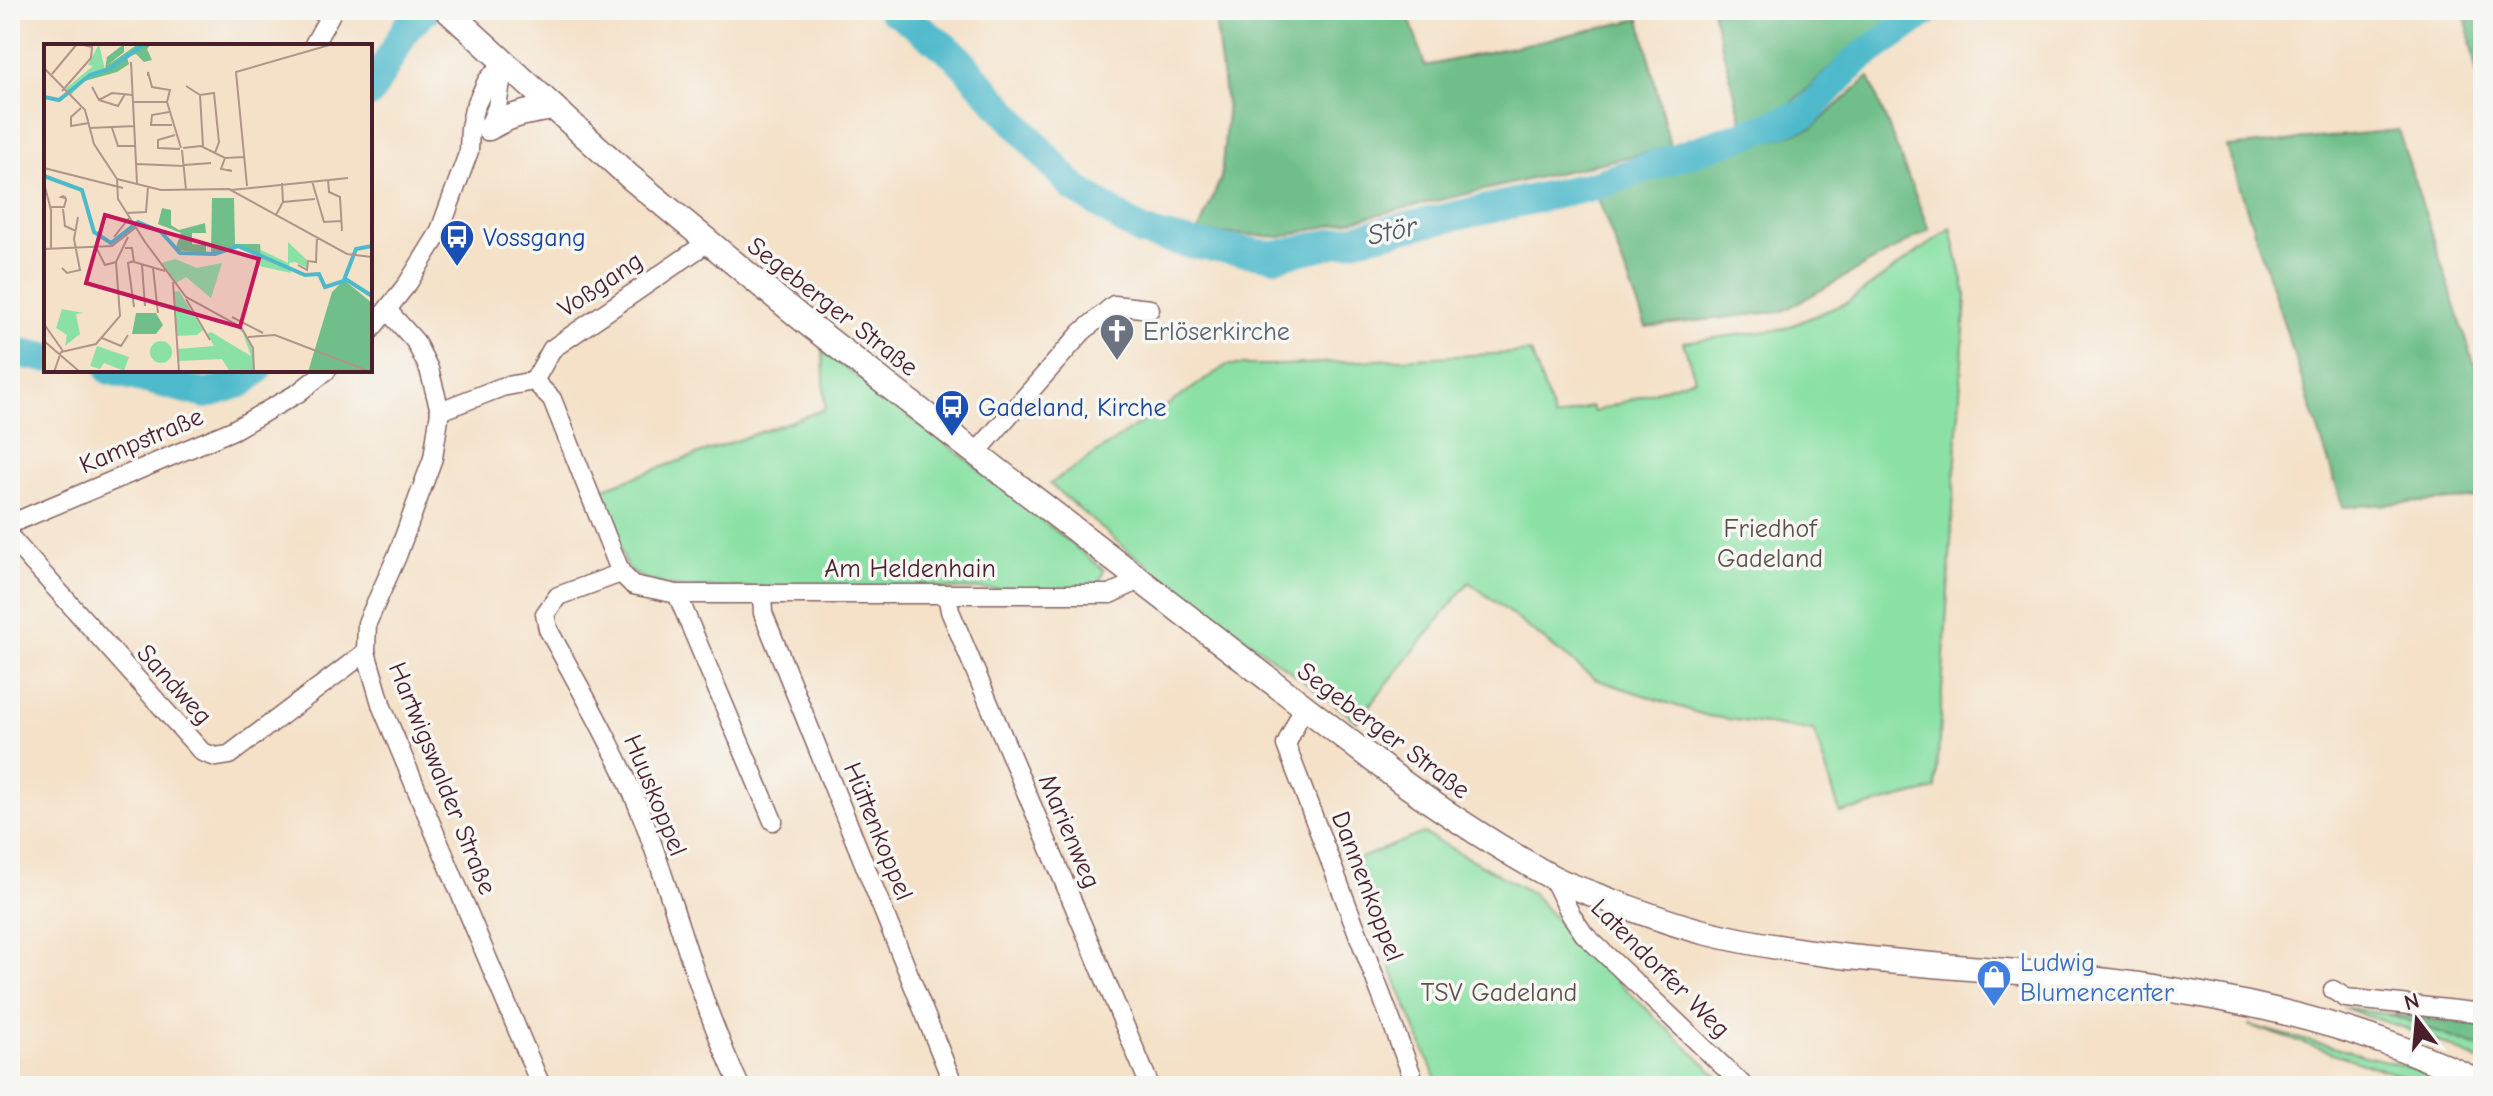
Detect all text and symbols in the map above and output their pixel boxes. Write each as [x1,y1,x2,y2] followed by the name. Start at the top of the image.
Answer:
[44,44,372,372] inset map
[1365,210,1422,252] water label: Stör
[438,218,476,268] bus stop icon: Vossgang
[483,223,586,253] place label: Vossgang
[741,231,924,383] street label: Segeberger Straße
[553,246,648,324] street label: Voßgang
[1098,312,1136,362] church icon: Erlöserkirche
[1143,317,1290,347] place label: Erlöserkirche
[933,388,971,438] bus stop icon: Gadeland, Kirche
[978,393,1167,423] place label: Gadeland, Kirche
[75,401,208,480] street label: Kampstraße
[1717,514,1823,574] park label: Friedhof Gadeland
[824,554,996,584] street label: Am Heldenhain
[130,638,218,731] street label: Sandweg
[1291,656,1476,805] street label: Segeberger Straße
[382,658,502,899] street label: Hartwigswalder Straße
[617,730,693,860] street label: Huuskoppel
[837,758,919,905] street label: Hüttenkoppel
[1032,770,1106,893] street label: Marienweg
[1325,807,1409,966] street label: Dannenkoppel
[1585,893,1736,1044] street label: Latendorfer Weg
[2020,948,2175,1008] place label: Ludwig Blumencenter
[1975,958,2013,1008] shop icon: Ludwig Blumencenter
[1421,978,1577,1008] park label: TSV Gadeland
[2377,980,2457,1060] north arrow
[2401,987,2422,1016] text: N

